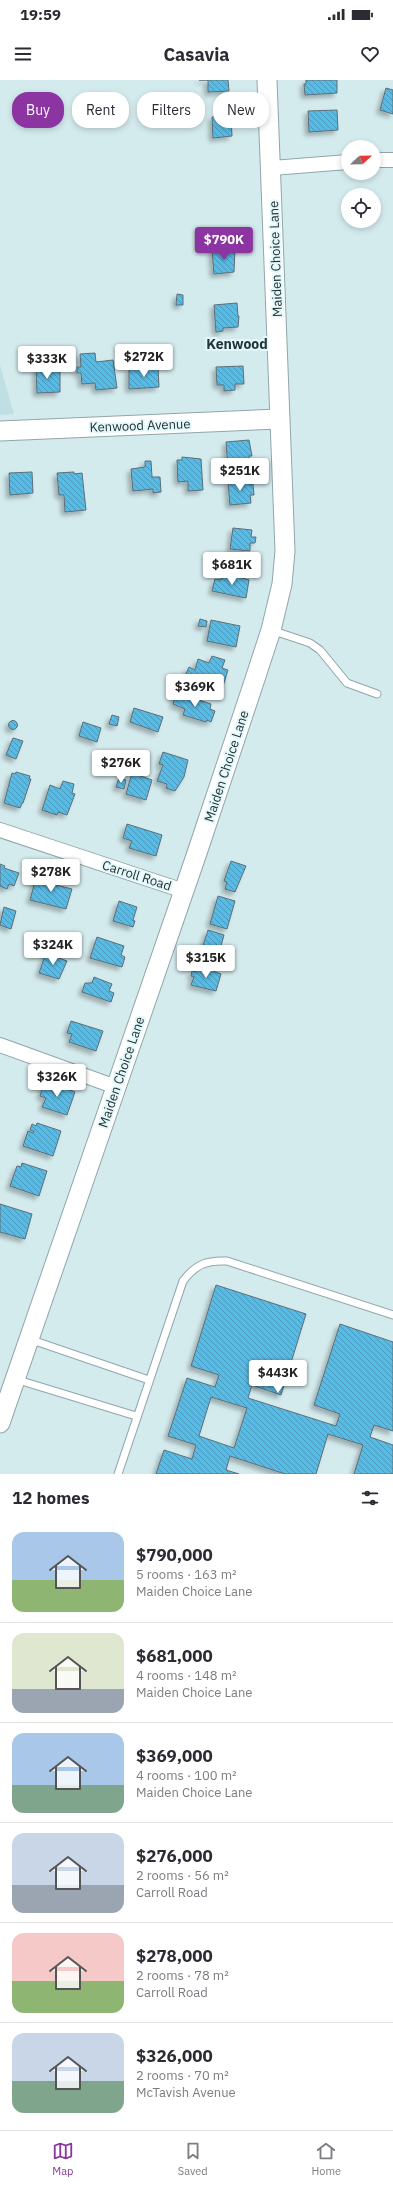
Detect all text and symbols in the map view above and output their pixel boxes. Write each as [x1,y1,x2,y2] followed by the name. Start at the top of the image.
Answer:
[20,5,61,24] text: 19:59
[12,43,34,65] icon: menu
[163,43,230,66] text: Casavia
[359,43,381,65] icon: heart
[12,92,64,128] chip: Buy
[72,92,129,128] chip: Rent
[137,92,205,128] chip: Filters
[213,92,269,128] chip: New
[341,140,381,180] north arrow
[341,140,381,228] map controls
[341,188,381,228] button: locate
[265,200,286,317] street label: Maiden Choice Lane
[196,227,252,261] pin: $790K
[204,231,244,248] text: $790K
[206,335,268,353] district label: Kenwood
[116,344,172,378] pin: $272K
[19,346,75,380] pin: $333K
[124,348,164,365] text: $272K
[27,350,67,367] text: $333K
[89,415,191,436] street label: Kenwood Avenue
[212,458,268,492] pin: $251K
[220,462,260,479] text: $251K
[204,552,260,586] pin: $681K
[212,556,252,573] text: $681K
[167,674,223,708] pin: $369K
[175,678,215,695] text: $369K
[200,708,253,824] street label: Maiden Choice Lane
[93,750,149,784] pin: $276K
[101,754,141,771] text: $276K
[100,856,174,895] street label: Carroll Road
[23,859,79,893] pin: $278K
[31,863,71,880] text: $278K
[25,932,81,966] pin: $324K
[33,936,73,953] text: $324K
[178,945,234,979] pin: $315K
[186,949,226,966] text: $315K
[94,1014,148,1130] street label: Maiden Choice Lane
[29,1064,85,1098] pin: $326K
[37,1068,77,1085] text: $326K
[250,1360,306,1394] pin: $443K
[258,1364,298,1381] text: $443K
[12,1487,89,1509] text: 12 homes
[359,1487,381,1509] icon: filters
[136,1544,213,1566] text: $790,000
[44,1548,92,1596] icon: home
[136,1566,237,1583] text: 5 rooms · 163 m²
[136,1583,253,1600] text: Maiden Choice Lane
[136,1645,213,1667] text: $681,000
[44,1649,92,1697] icon: home
[136,1667,237,1684] text: 4 rooms · 148 m²
[136,1684,253,1701] text: Maiden Choice Lane
[136,1745,213,1767] text: $369,000
[44,1749,92,1797] icon: home
[136,1767,237,1784] text: 4 rooms · 100 m²
[136,1784,253,1801] text: Maiden Choice Lane
[136,1845,213,1867] text: $276,000
[44,1849,92,1897] icon: home
[136,1867,229,1884] text: 2 rooms · 56 m²
[136,1884,208,1901] text: Carroll Road
[136,1945,213,1967] text: $278,000
[44,1949,92,1997] icon: home
[136,1967,229,1984] text: 2 rooms · 78 m²
[136,1984,208,2001] text: Carroll Road
[136,2045,213,2067] text: $326,000
[44,2049,92,2097] icon: home
[136,2067,229,2084] text: 2 rooms · 70 m²
[136,2084,236,2101] text: McTavish Avenue
[52,2140,74,2178] tab: Map
[178,2140,208,2178] tab: Saved
[311,2140,341,2178] tab: Home

